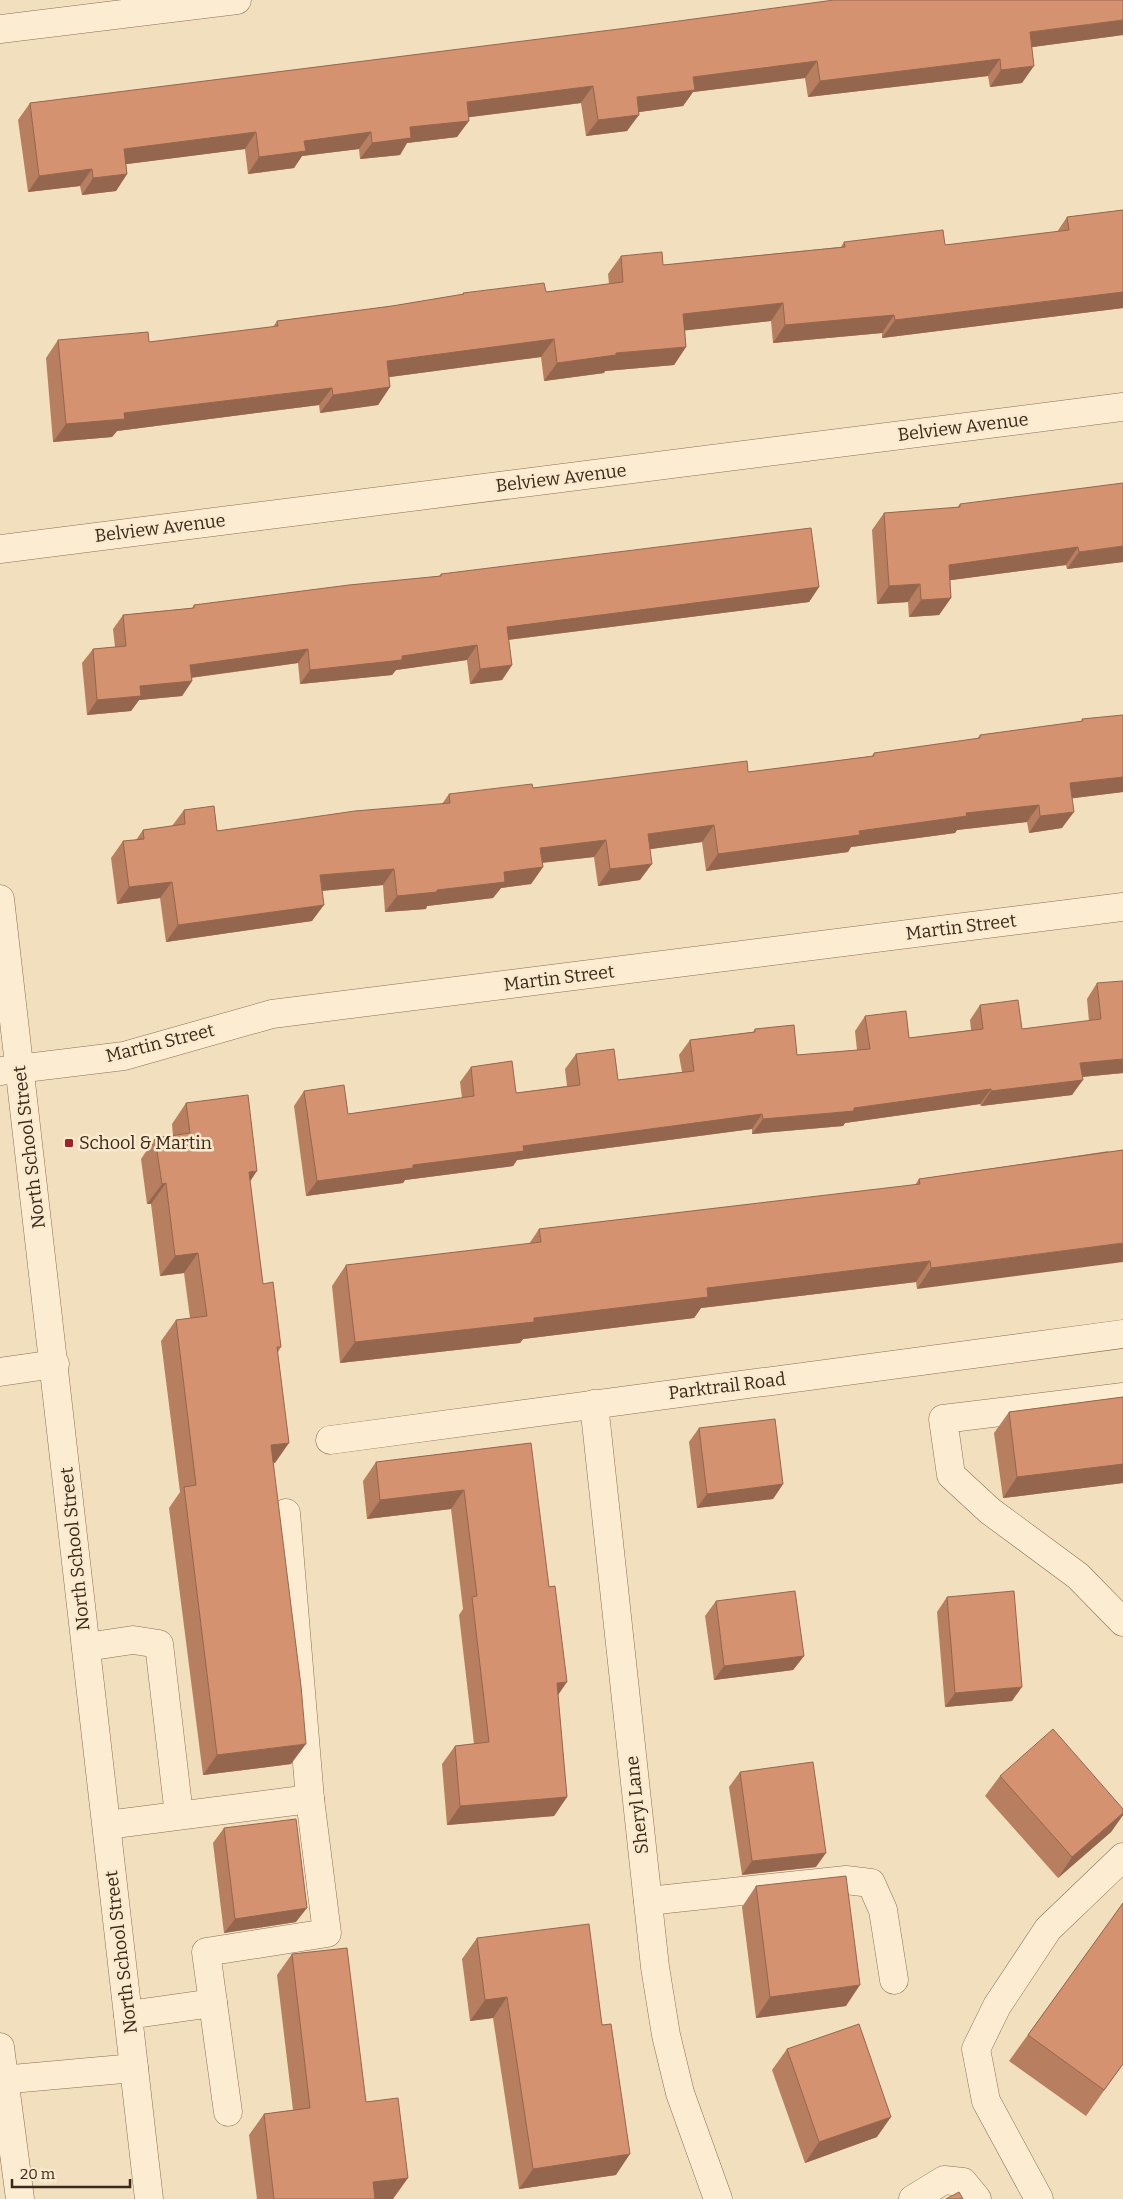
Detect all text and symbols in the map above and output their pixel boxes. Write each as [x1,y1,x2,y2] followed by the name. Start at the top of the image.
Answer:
[896,408,1030,446] street label: Belview Avenue
[494,459,628,497] street label: Belview Avenue
[93,509,227,547] street label: Belview Avenue
[904,909,1018,945] street label: Martin Street
[502,960,616,996] street label: Martin Street
[103,1019,217,1067] street label: Martin Street
[8,1064,50,1230] street label: North School Street
[79,1132,213,1154] place label: School & Martin
[63,1137,75,1149] marker: School & Martin
[667,1368,787,1404] street label: Parktrail Road
[55,1466,95,1632] street label: North School Street
[621,1755,653,1855] street label: Sheryl Lane
[100,1869,142,2035] street label: North School Street
[12,2156,130,2188] scale bar
[20,2165,56,2183] text: 20 m

